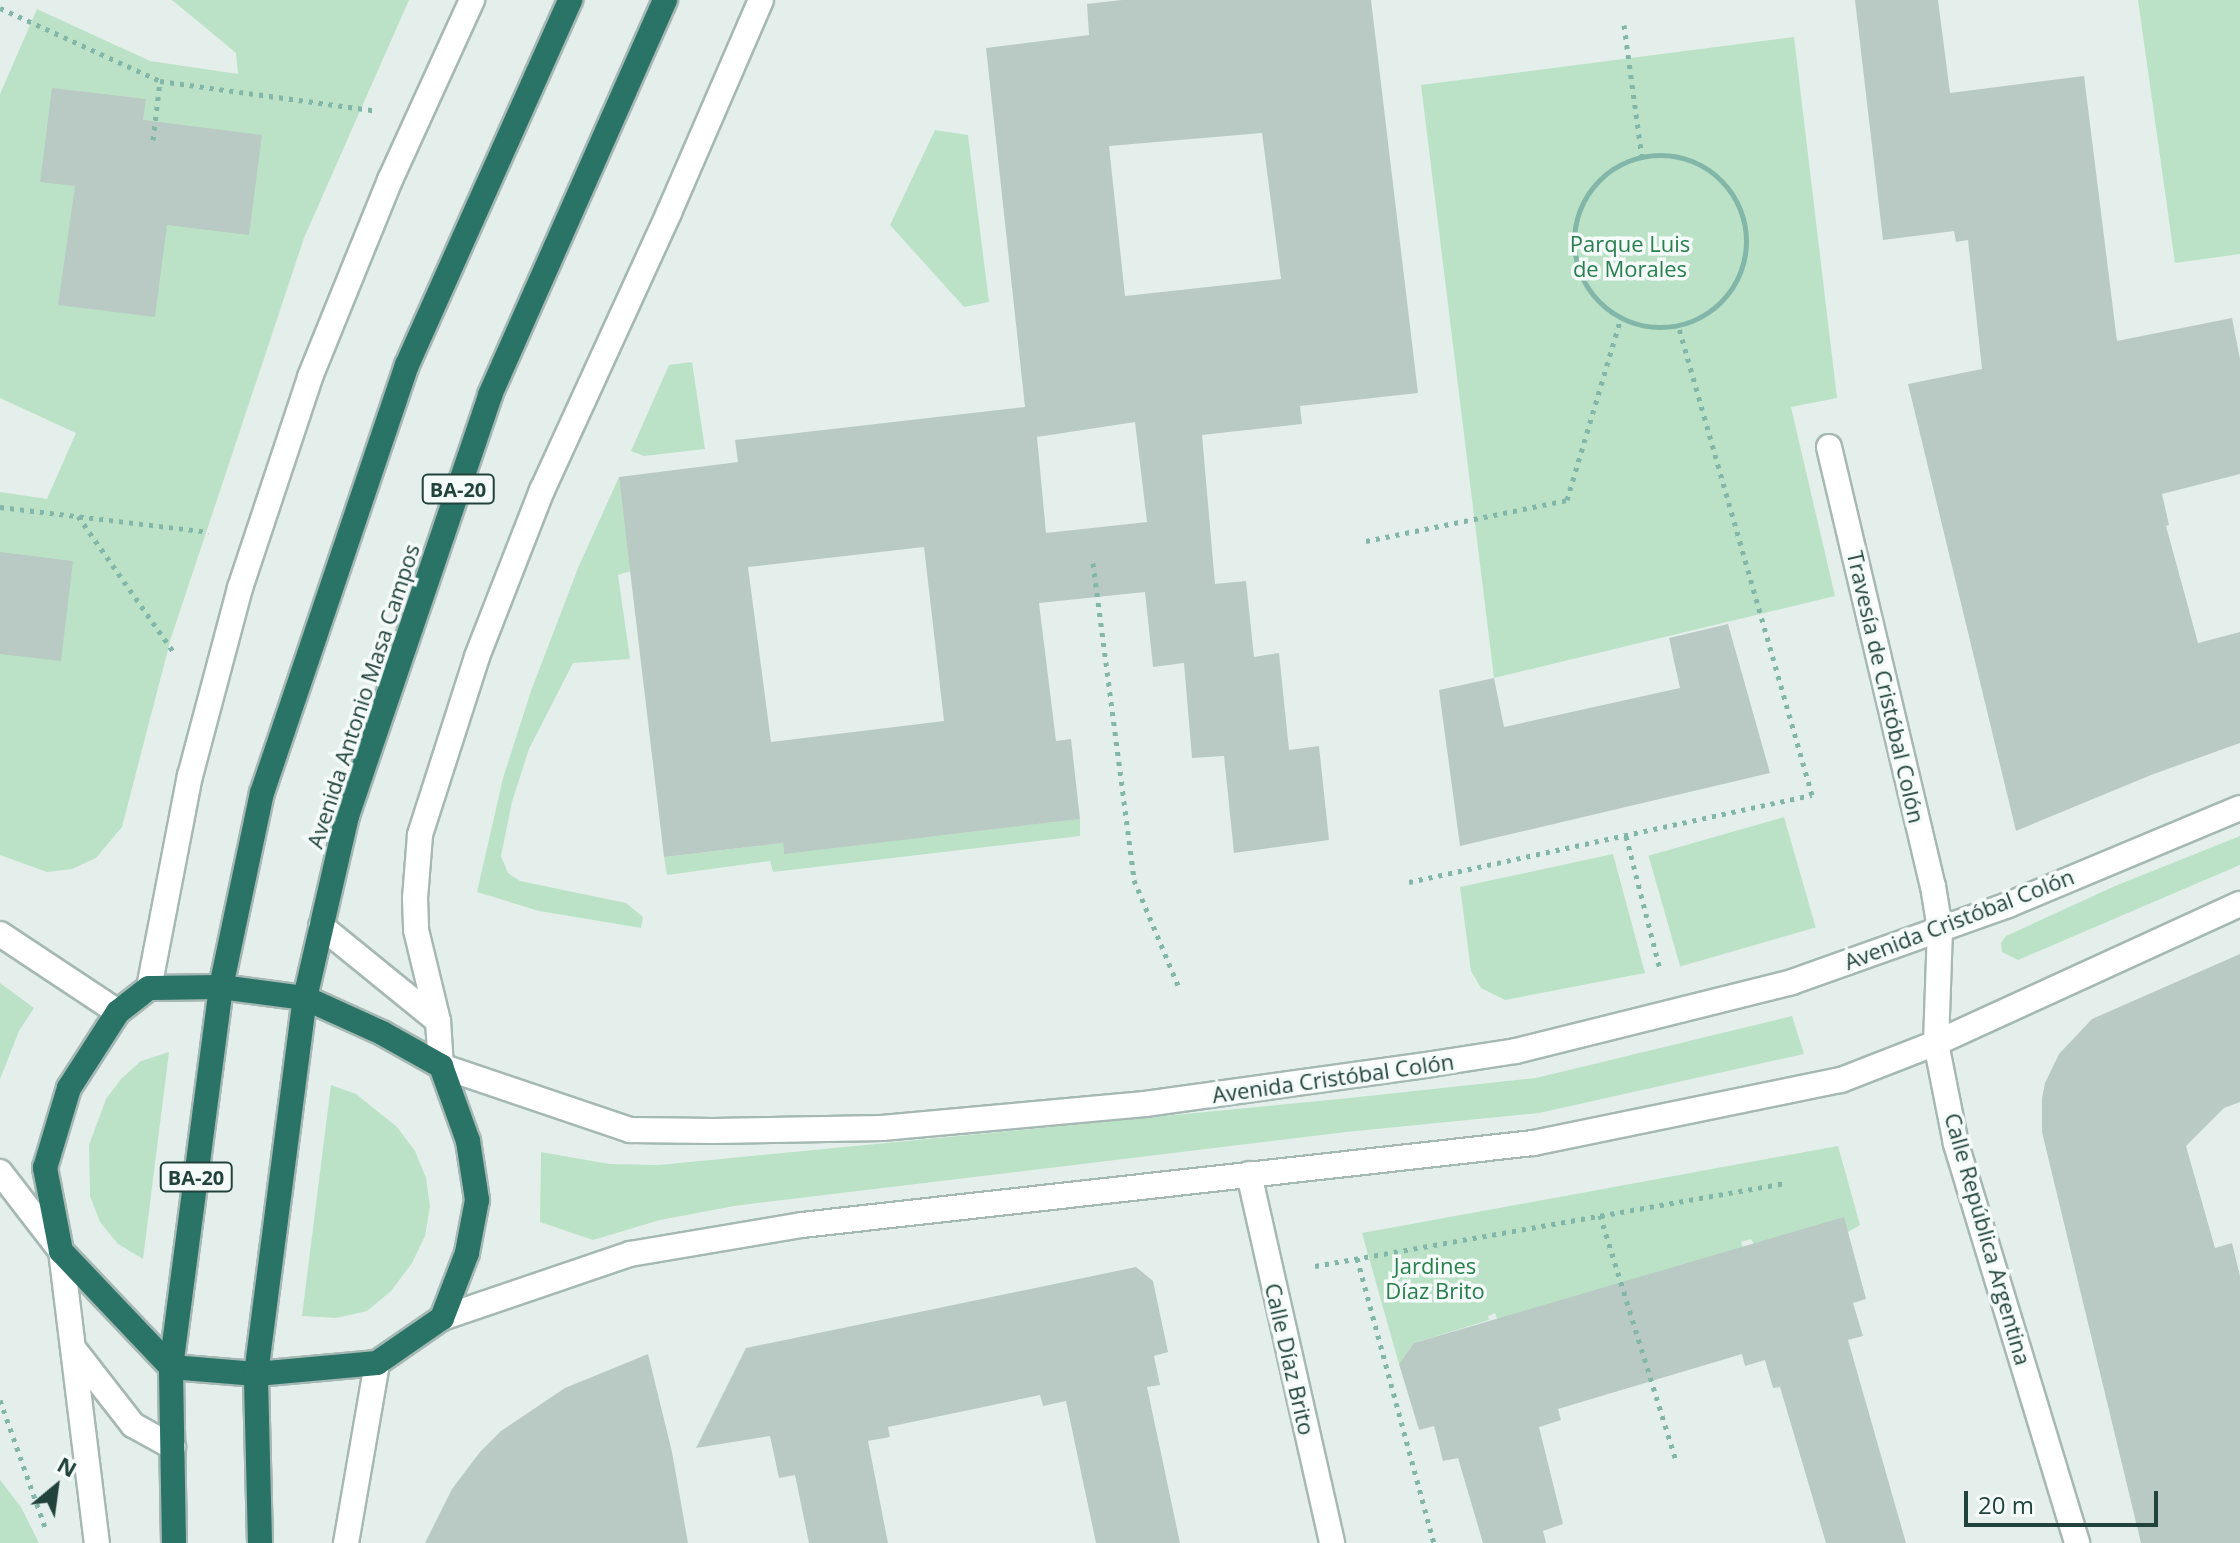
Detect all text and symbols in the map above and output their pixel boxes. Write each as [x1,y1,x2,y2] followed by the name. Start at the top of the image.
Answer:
[1570,230,1690,282] park label: Parque Luis de Morales
[420,473,496,505] road number: BA-20
[301,541,425,851] street label: Avenida Antonio Masa Campos
[1842,548,1930,826] street label: Travesía de Cristóbal Colón
[1840,863,2078,975] street label: Avenida Cristóbal Colón
[1210,1048,1456,1108] street label: Avenida Cristóbal Colón
[1939,1110,2037,1368] street label: Calle República Argentina
[158,1161,234,1193] road number: BA-20
[1385,1252,1485,1304] park label: Jardines Díaz Brito
[1260,1281,1320,1437] street label: Calle Díaz Brito
[16,1447,96,1527] north arrow
[53,1449,83,1483] text: N
[1968,1475,2162,1525] scale bar
[1978,1488,2034,1521] text: 20 m

